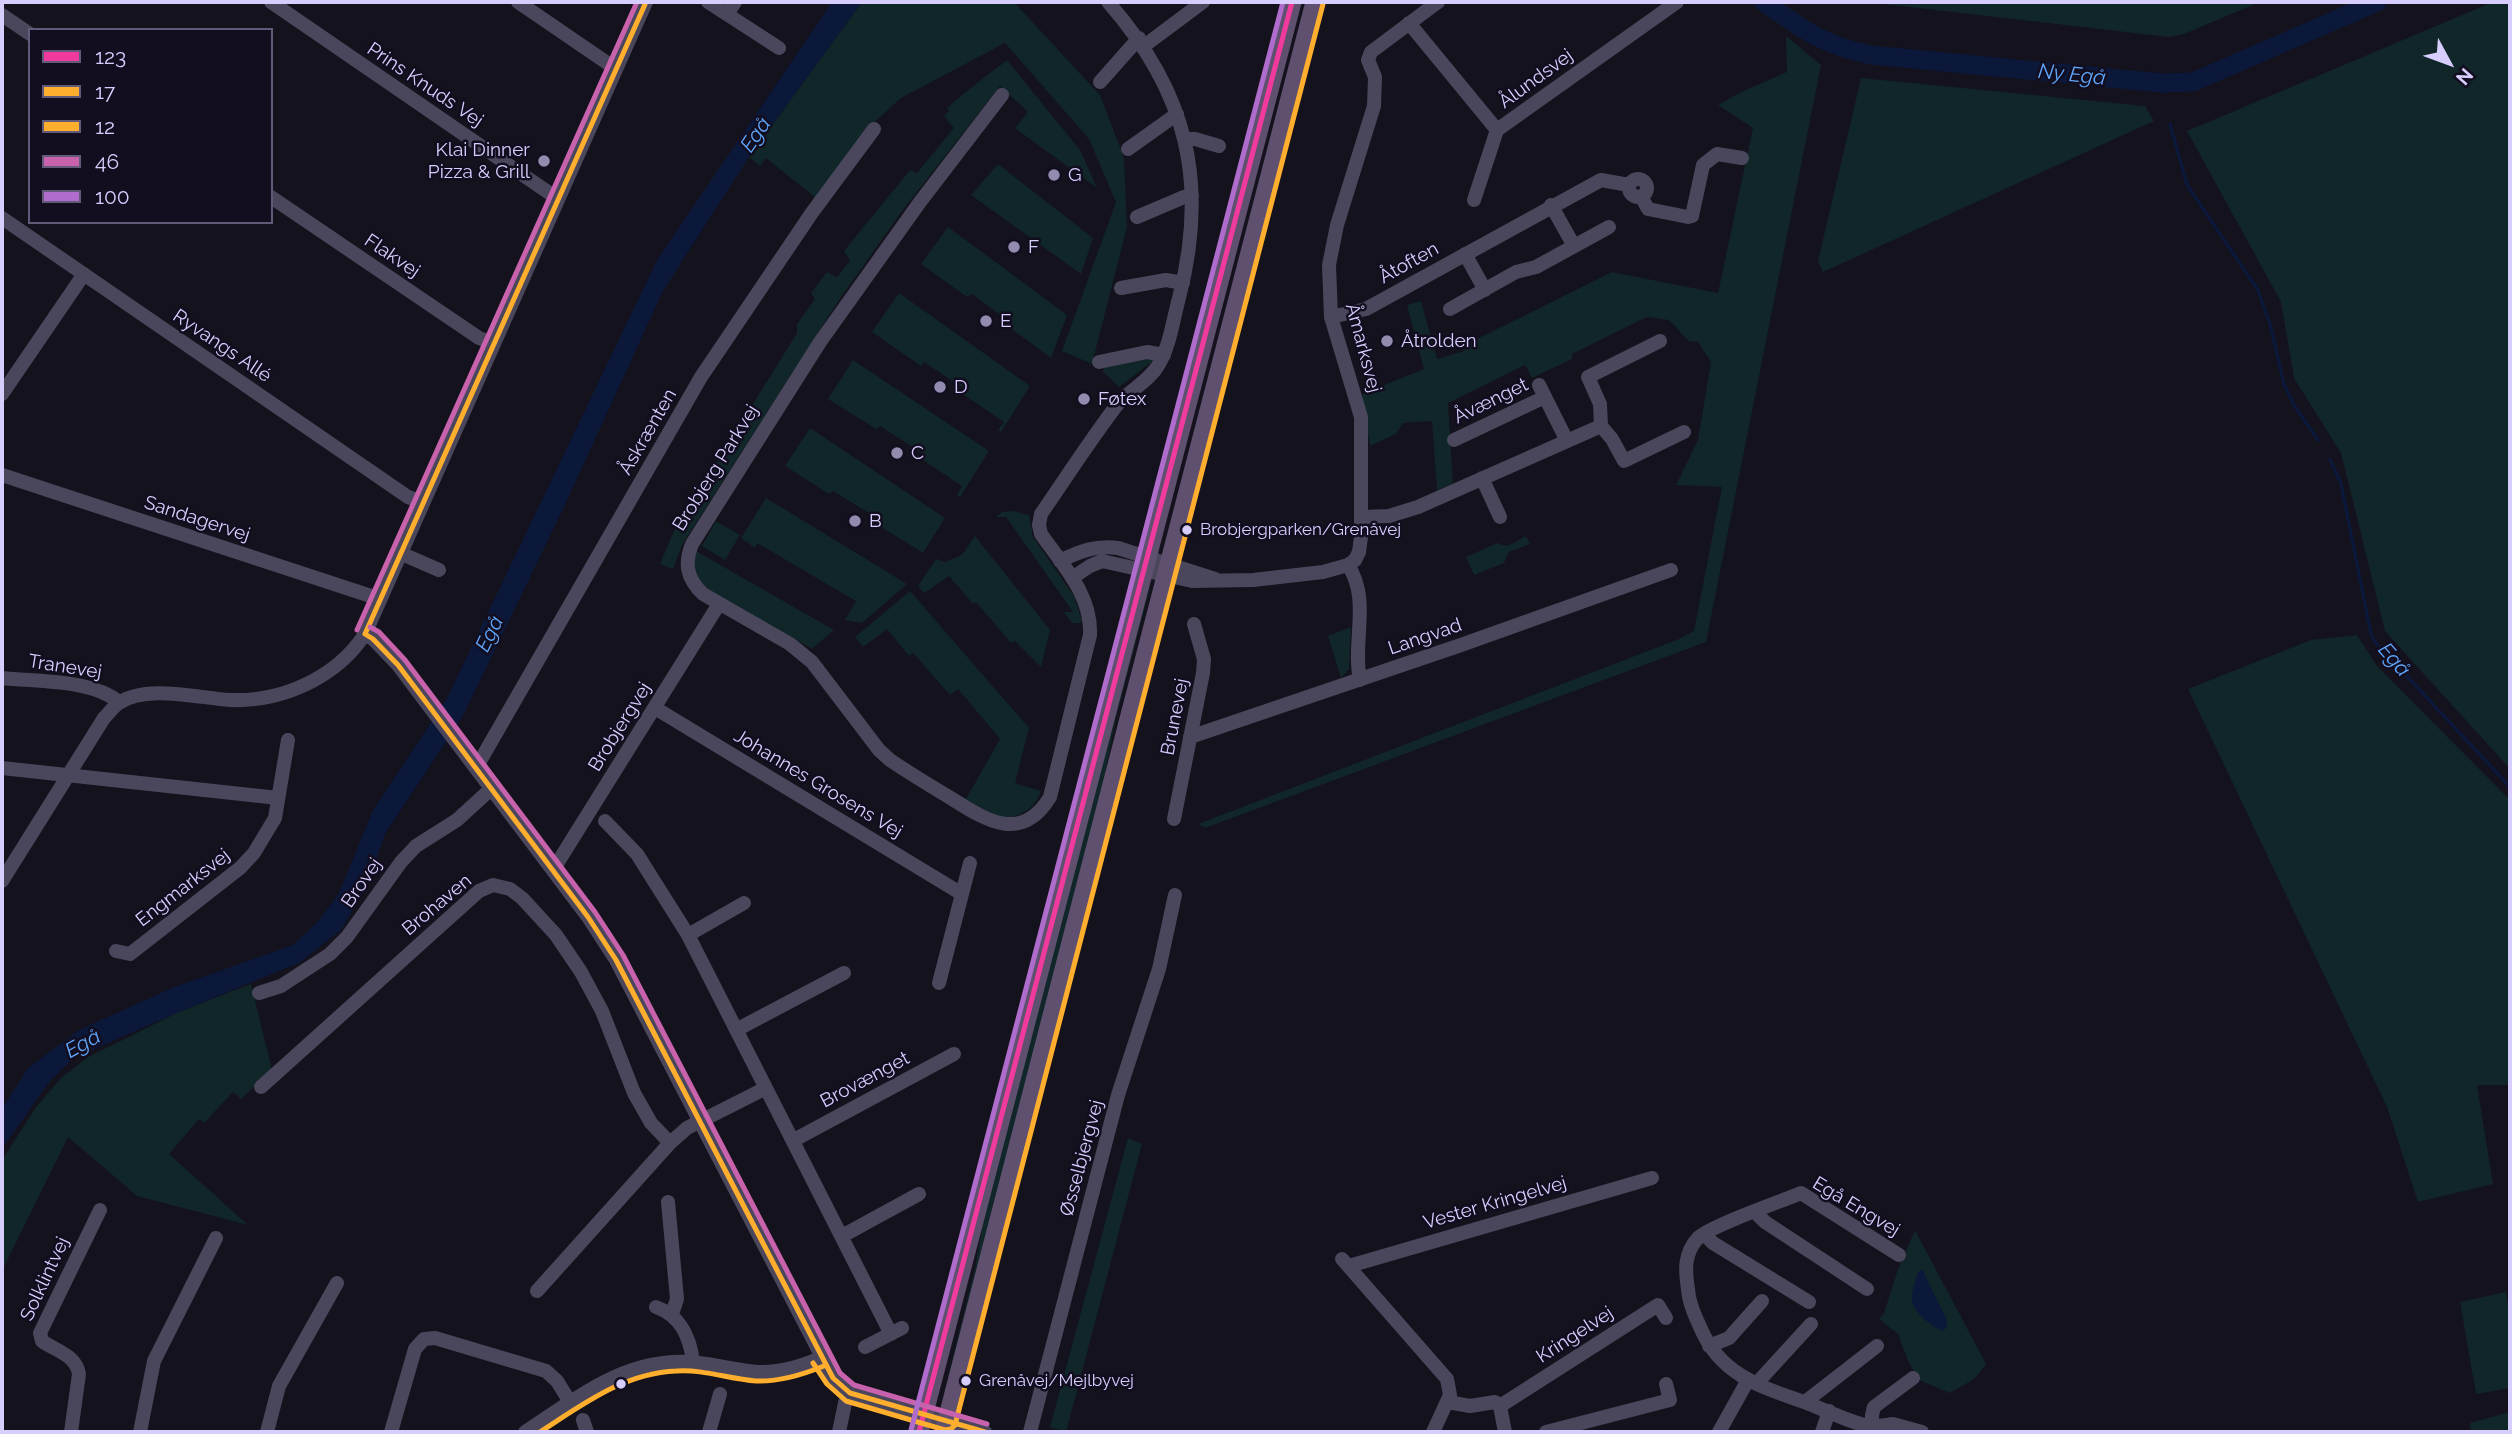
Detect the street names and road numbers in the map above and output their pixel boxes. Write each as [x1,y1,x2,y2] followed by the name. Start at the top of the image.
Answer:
[363,38,487,132] street label: Prins Knuds Vej
[1494,44,1578,114] street label: Ålundsvej
[360,229,424,283] street label: Flakvej
[1375,237,1443,289] street label: Åtoften
[1340,301,1386,395] street label: Åmarksvej
[168,305,276,387] street label: Ryvangs Allé
[1450,373,1532,429] street label: Åvænget
[614,385,682,479] street label: Åskrænten
[668,401,764,535] street label: Brobjerg Parkvej
[141,491,253,547] street label: Sandagervej
[1385,614,1465,660] street label: Langvad
[27,650,103,684] street label: Tranevej
[1156,677,1194,757] street label: Brunevej
[584,678,656,776] street label: Brobjergvej
[729,725,907,843] street label: Johannes Grosens Vej
[131,844,235,932] street label: Engmarksvej
[337,854,387,912] street label: Brovej
[398,869,476,941] street label: Brohaven
[816,1047,914,1113] street label: Brovænget
[1056,1097,1108,1219] street label: Øsselbjergvej
[1421,1172,1569,1234] street label: Vester Kringelvej
[1808,1172,1904,1242] street label: Egå Engvej
[16,1233,74,1325] street label: Solklintvej
[1532,1302,1618,1368] street label: Kringelvej

